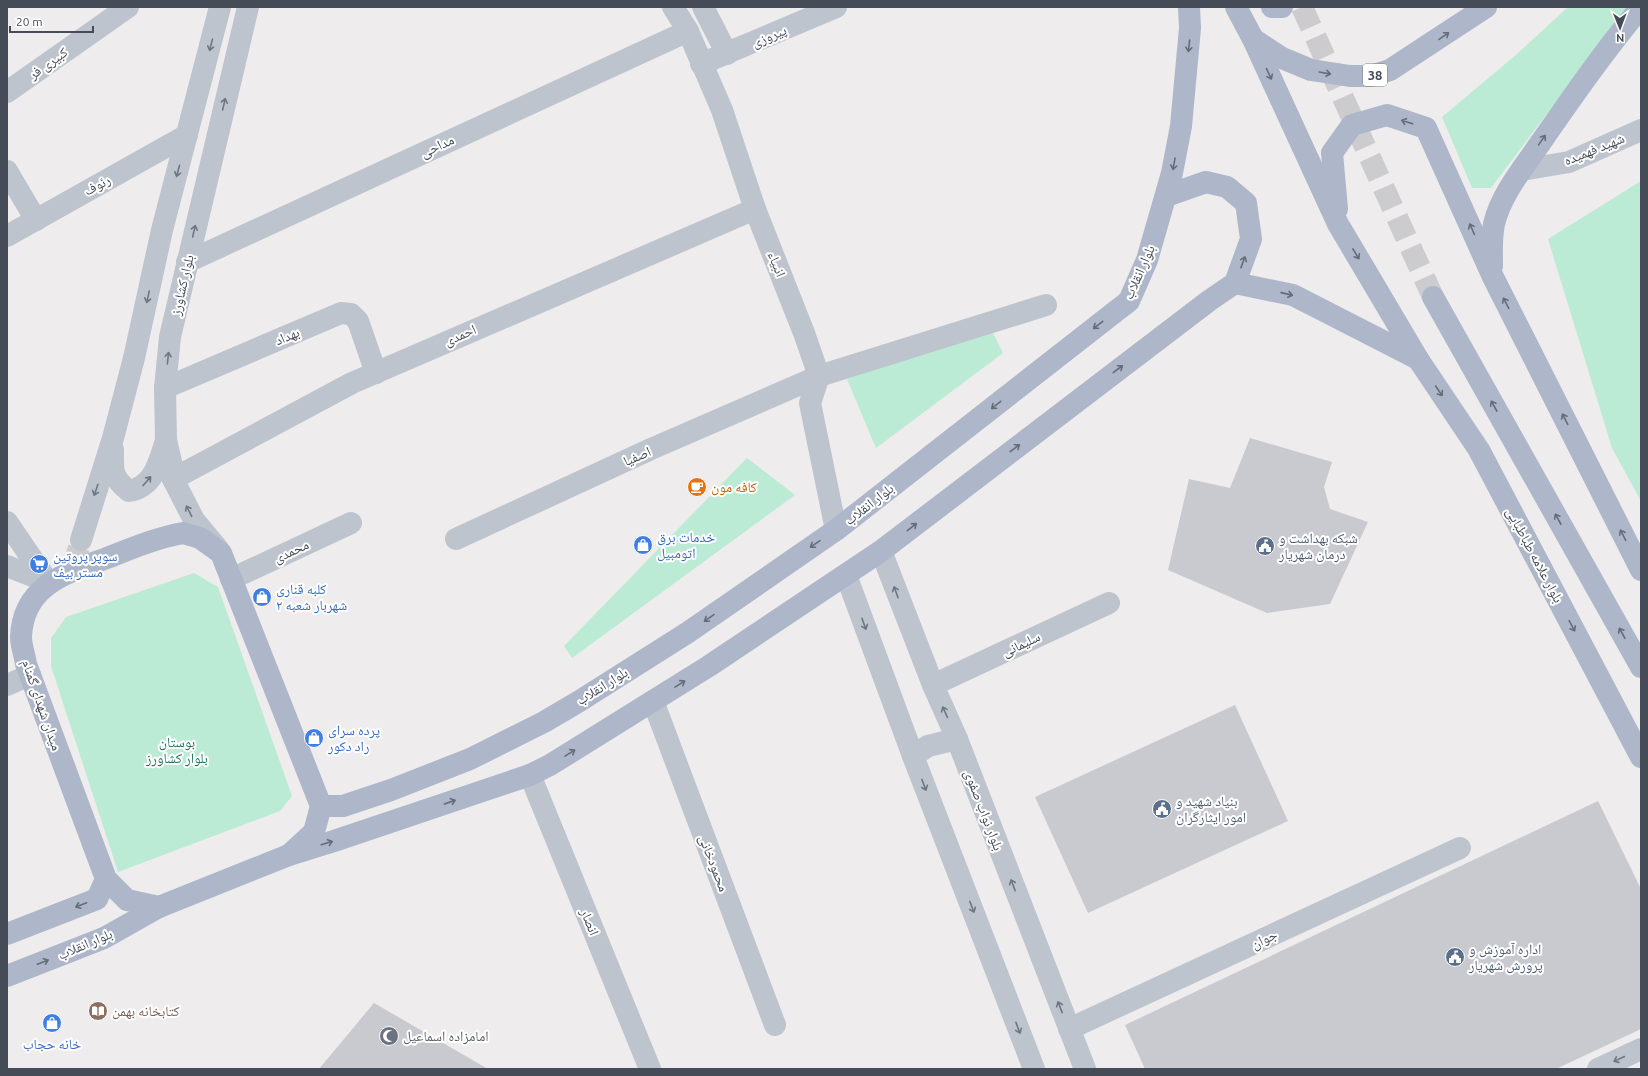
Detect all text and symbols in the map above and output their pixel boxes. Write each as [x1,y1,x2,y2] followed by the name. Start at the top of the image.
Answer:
[10,8,93,34] scale bar
[1600,8,1640,48] north arrow
[16,15,43,28] text: 20 m
[749,22,789,51] street label: پیروزی
[1438,32,1449,40] one-way arrow
[1616,32,1624,44] text: N
[207,38,214,51] one-way arrow
[1185,39,1192,52] one-way arrow
[25,44,71,84] street label: کبیری فر
[1363,64,1387,86] road number: 38
[1266,68,1273,80] one-way arrow
[1318,69,1331,77] one-way arrow
[221,98,229,111] one-way arrow
[1401,118,1414,125] one-way arrow
[1561,130,1627,169] street label: شهید فهمیده
[418,131,457,162] street label: مداحی
[1538,135,1546,146] one-way arrow
[1170,158,1178,171] one-way arrow
[174,164,181,177] one-way arrow
[81,171,113,200] street label: رئوف
[1467,223,1475,235] one-way arrow
[191,225,199,238] one-way arrow
[1120,242,1159,302] street label: بلوار انقلاب
[1352,248,1360,260] one-way arrow
[764,249,789,279] street label: انبیاء
[167,253,198,318] street label: بلوار کشاورز
[1240,255,1247,268] one-way arrow
[143,290,151,303] one-way arrow
[1280,291,1293,299] one-way arrow
[1502,298,1509,310] one-way arrow
[1093,320,1104,329] one-way arrow
[442,321,479,350] street label: احمدی
[272,324,302,349] street label: بهداد
[164,352,172,365] one-way arrow
[1113,365,1124,374] one-way arrow
[1435,385,1443,396] one-way arrow
[1490,400,1498,412] one-way arrow
[990,401,1001,409] one-way arrow
[1560,414,1568,426] one-way arrow
[621,443,653,469] street label: اصفیا
[1009,444,1020,452] one-way arrow
[143,476,152,487] one-way arrow
[686,476,708,498] cafe icon: کافه مون
[711,479,757,496] place label: کافه مون
[841,480,897,529] street label: بلوار انقلاب
[92,483,99,496] one-way arrow
[185,505,193,517] one-way arrow
[1502,505,1567,606] street label: بلوار علامه طباطبایی
[1554,513,1562,525] one-way arrow
[906,523,917,532] one-way arrow
[657,529,715,562] place label: خدمات برق اتومبیل
[1278,530,1358,563] place label: شبکه بهداشت و درمان شهریار
[1619,530,1627,542] one-way arrow
[632,534,654,556] shop icon: خدمات برق اتومبیل
[1254,535,1276,557] public building icon: شبکه بهداشت و درمان شهریار
[271,536,311,567] street label: محمدی
[810,540,821,548] one-way arrow
[53,548,117,581] place label: سوپر پروتین مستر بیف
[28,553,50,575] supermarket icon: سوپر پروتین مستر بیف
[276,581,347,614] place label: کلبه قناری شهربار شعبه ۲
[251,586,273,608] shop icon: کلبه قناری شهربار شعبه ۲
[892,586,900,598] one-way arrow
[703,614,714,622] one-way arrow
[861,618,869,630] one-way arrow
[1569,620,1576,632] one-way arrow
[1617,627,1625,639] one-way arrow
[999,628,1043,661] street label: سلیمانی
[17,657,65,753] street label: میدان شهدای گمنام
[573,664,631,709] street label: بلوار انقلاب
[674,679,686,687] one-way arrow
[941,707,948,719] one-way arrow
[327,722,380,755] place label: پرده سرای راد دکور
[303,727,325,749] shop icon: پرده سرای راد دکور
[145,734,208,767] park label: بوستان بلوار کشاورز
[564,748,576,756] one-way arrow
[960,767,1007,853] street label: بلوار نواب صفوی
[921,779,929,791] one-way arrow
[1176,793,1246,826] place label: بنیاد شهید و امور ایثارگران
[443,798,456,805] one-way arrow
[1151,798,1173,820] public building icon: بنیاد شهید و امور ایثارگران
[695,832,732,894] street label: محمودخانی
[320,839,333,846] one-way arrow
[1009,880,1017,892] one-way arrow
[968,900,976,912] one-way arrow
[75,902,87,910] one-way arrow
[576,906,602,938] street label: انصار
[55,925,115,964] street label: بلوار انقلاب
[1248,926,1280,953] street label: جوان
[1468,941,1543,974] place label: اداره آموزش و پرورش شهریار
[1444,946,1466,968] public building icon: اداره آموزش و پرورش شهریار
[37,957,49,965] one-way arrow
[87,1000,109,1022] library icon: کتابخانه بهمن
[1056,1001,1064,1013] one-way arrow
[112,1003,180,1020] place label: کتابخانه بهمن
[41,1012,63,1034] shop icon: خانه حجاب
[1015,1021,1023,1033] one-way arrow
[378,1025,400,1047] mosque icon: امامزاده اسماعیل
[403,1028,489,1045] place label: امامزاده اسماعیل
[23,1036,81,1052] place label: خانه حجاب
[1614,1056,1626,1063] one-way arrow

